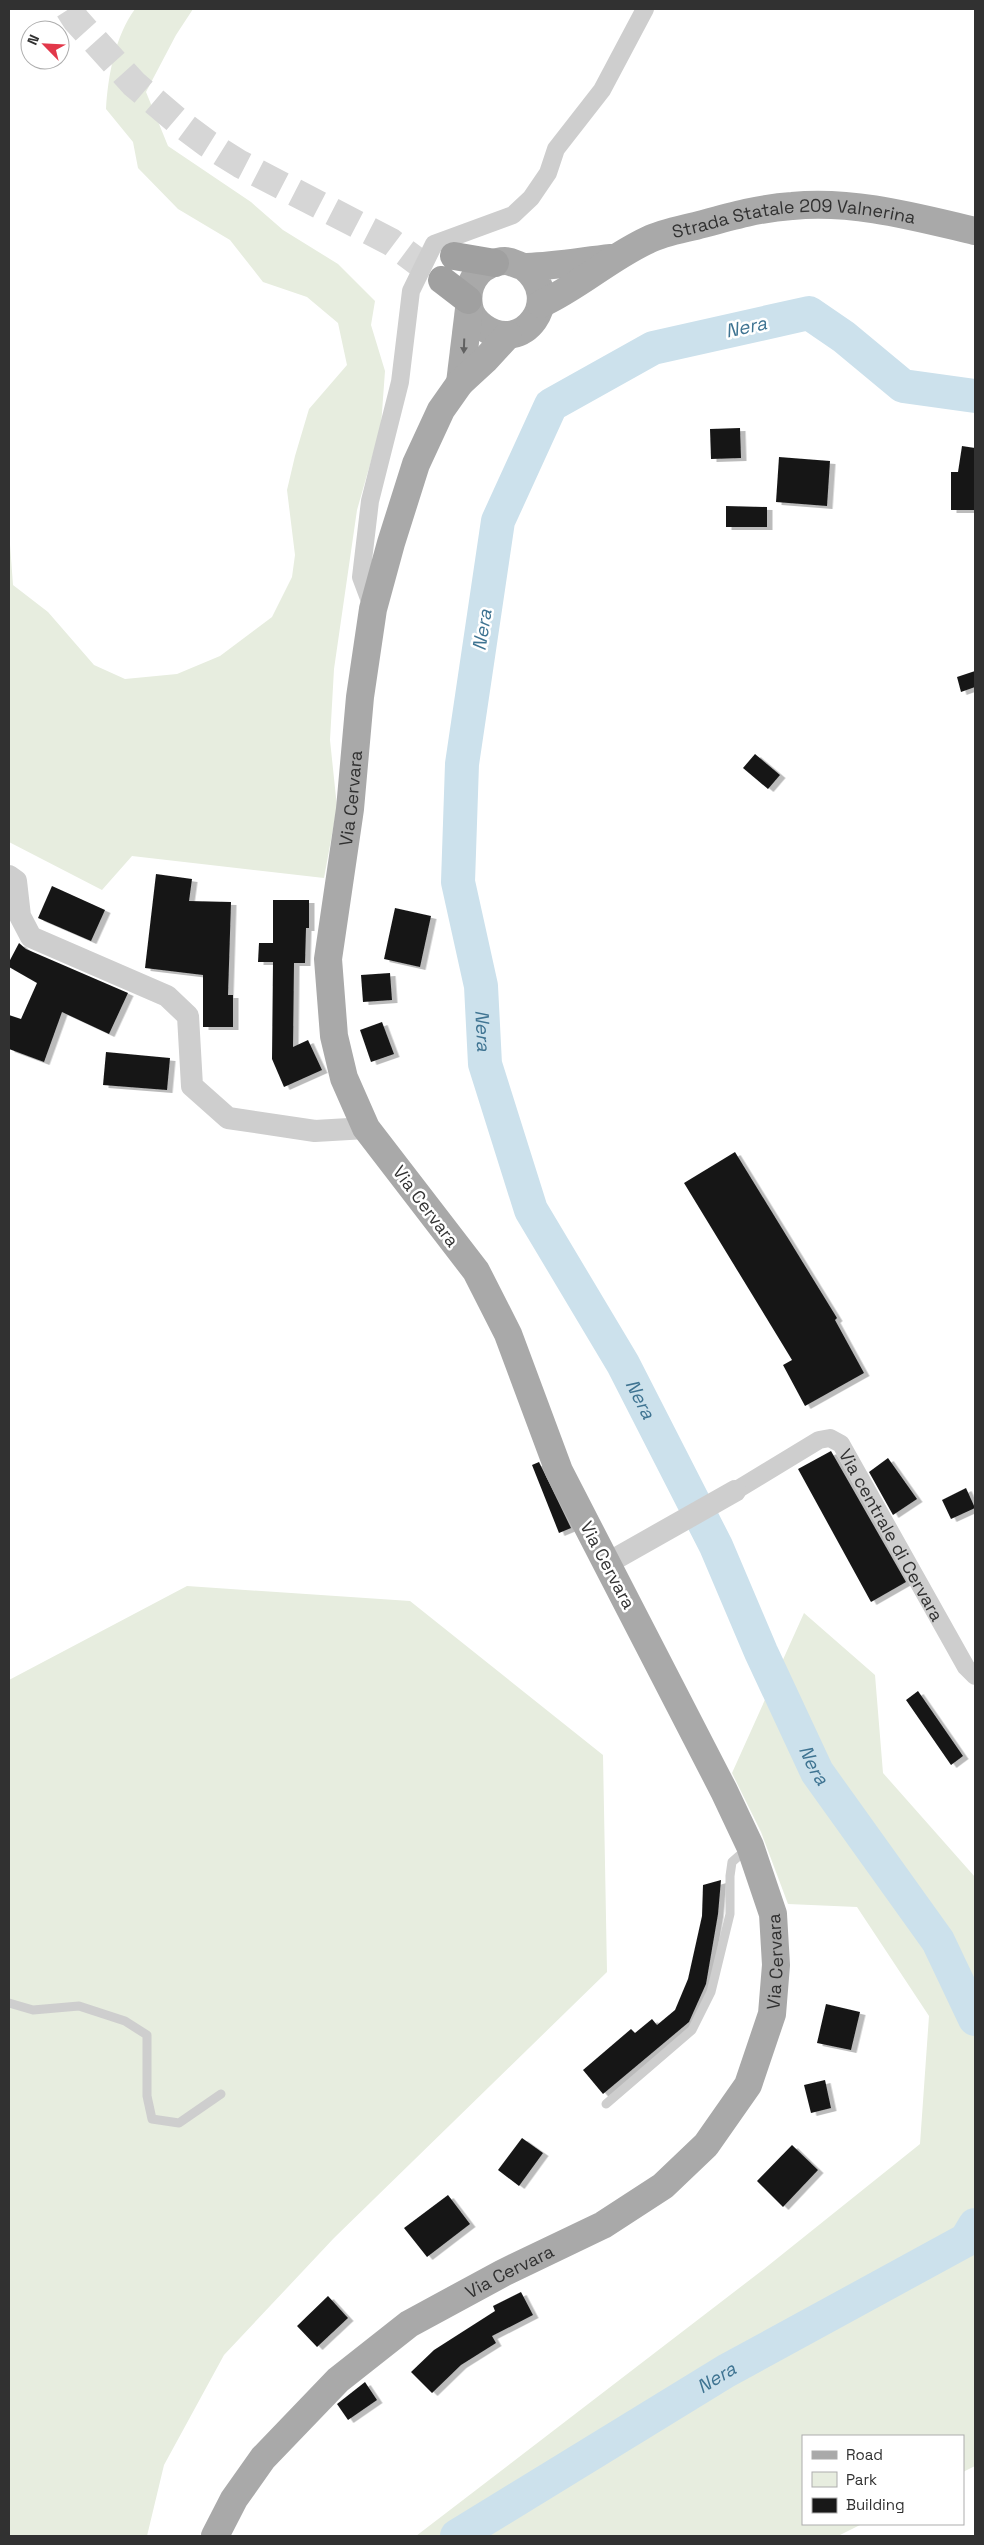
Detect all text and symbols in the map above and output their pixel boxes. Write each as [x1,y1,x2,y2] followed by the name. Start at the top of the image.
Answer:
[20,20,70,70] north arrow
[23,32,43,48] text: N
[669,193,918,243] street label: Strada Statale 209 Valnerina
[723,310,769,344] water label: Nera
[460,338,468,354] one-way arrow
[466,607,498,653] water label: Nera
[333,749,367,848] street label: Via Cervara
[470,1009,497,1052] water label: Nera
[388,1161,464,1251] street label: Via Cervara
[620,1375,661,1423] water label: Nera
[834,1445,949,1625] street label: Via centrale di Cervara
[575,1517,641,1613] street label: Via Cervara
[794,1741,835,1790] water label: Nera
[761,1913,788,2011] street label: Via Cervara
[461,2239,557,2303] street label: Via Cervara
[692,2356,740,2399] water label: Nera
[802,2435,964,2525] legend
[846,2445,883,2464] text: Road
[846,2470,877,2489] text: Park
[846,2495,905,2514] text: Building

